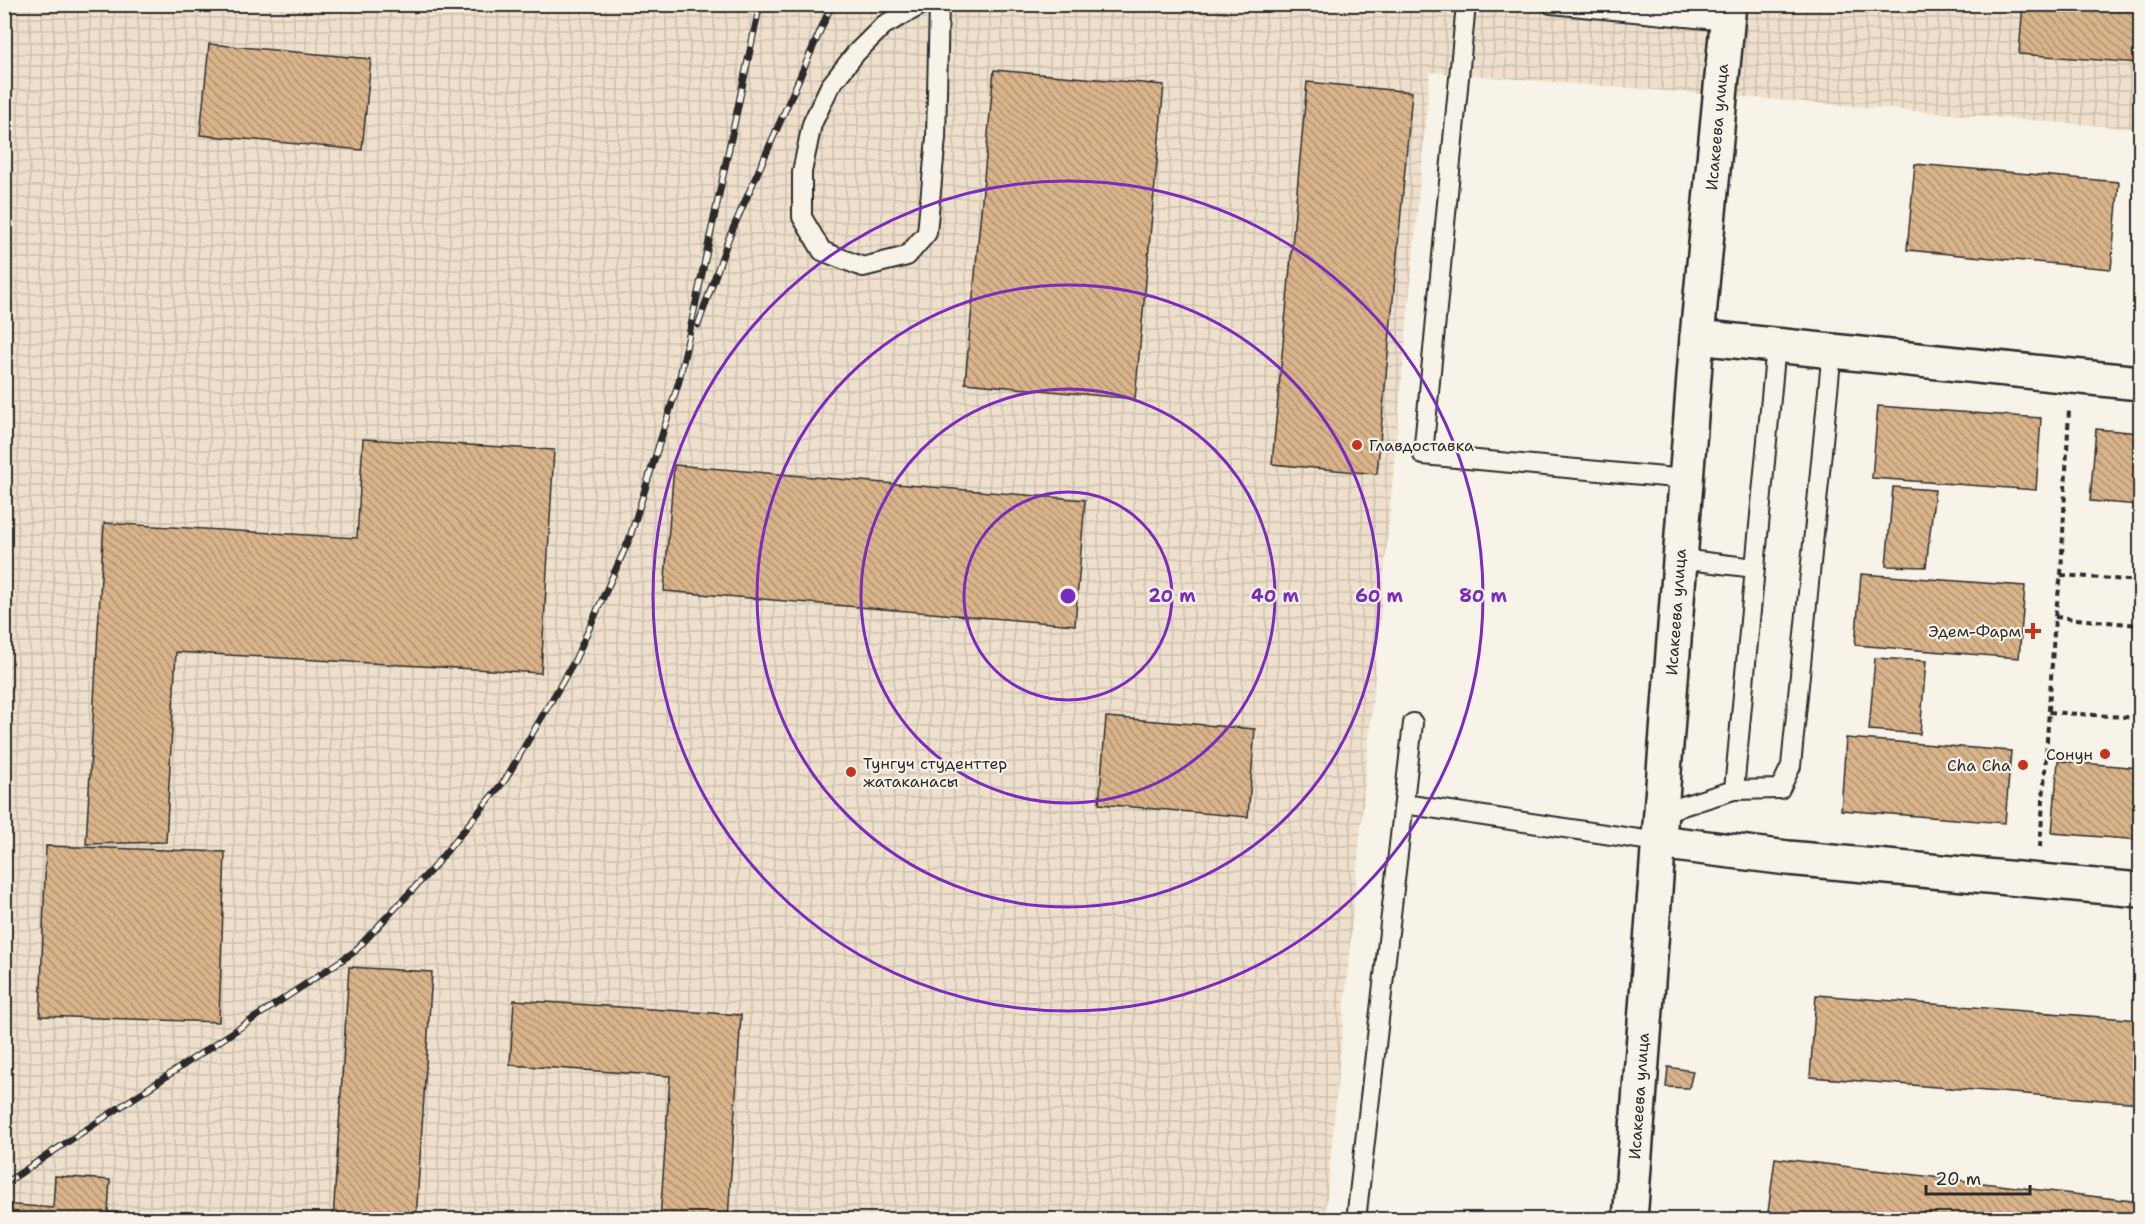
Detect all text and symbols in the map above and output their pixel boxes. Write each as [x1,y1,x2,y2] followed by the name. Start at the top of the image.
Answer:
[1701,63,1733,191] street label: Исакеева улица
[1369,435,1474,456] place label: Главдоставка
[1350,438,1364,452] marker: Главдоставка
[1661,548,1691,676] street label: Исакеева улица
[1148,584,1196,608] text: 20 m
[1251,584,1299,608] text: 40 m
[1355,584,1403,608] text: 60 m
[1459,584,1507,608] text: 80 m
[1058,586,1078,606] centre of rings
[1928,621,2021,642] place label: Эдем-Фарм
[2026,624,2040,638] marker: Эдем-Фарм
[2046,744,2093,765] place label: Сонун
[2098,747,2112,761] marker: Сонун
[863,753,1007,792] place label: Тунгуч студенттер жатаканасы
[1947,755,2011,776] place label: Cha Cha
[2016,758,2030,772] marker: Cha Cha
[844,765,858,779] marker: Тунгуч студенттер жатаканасы
[1624,1032,1654,1160] street label: Исакеева улица
[1926,1158,2030,1196] scale bar
[1935,1167,1981,1191] text: 20 m

